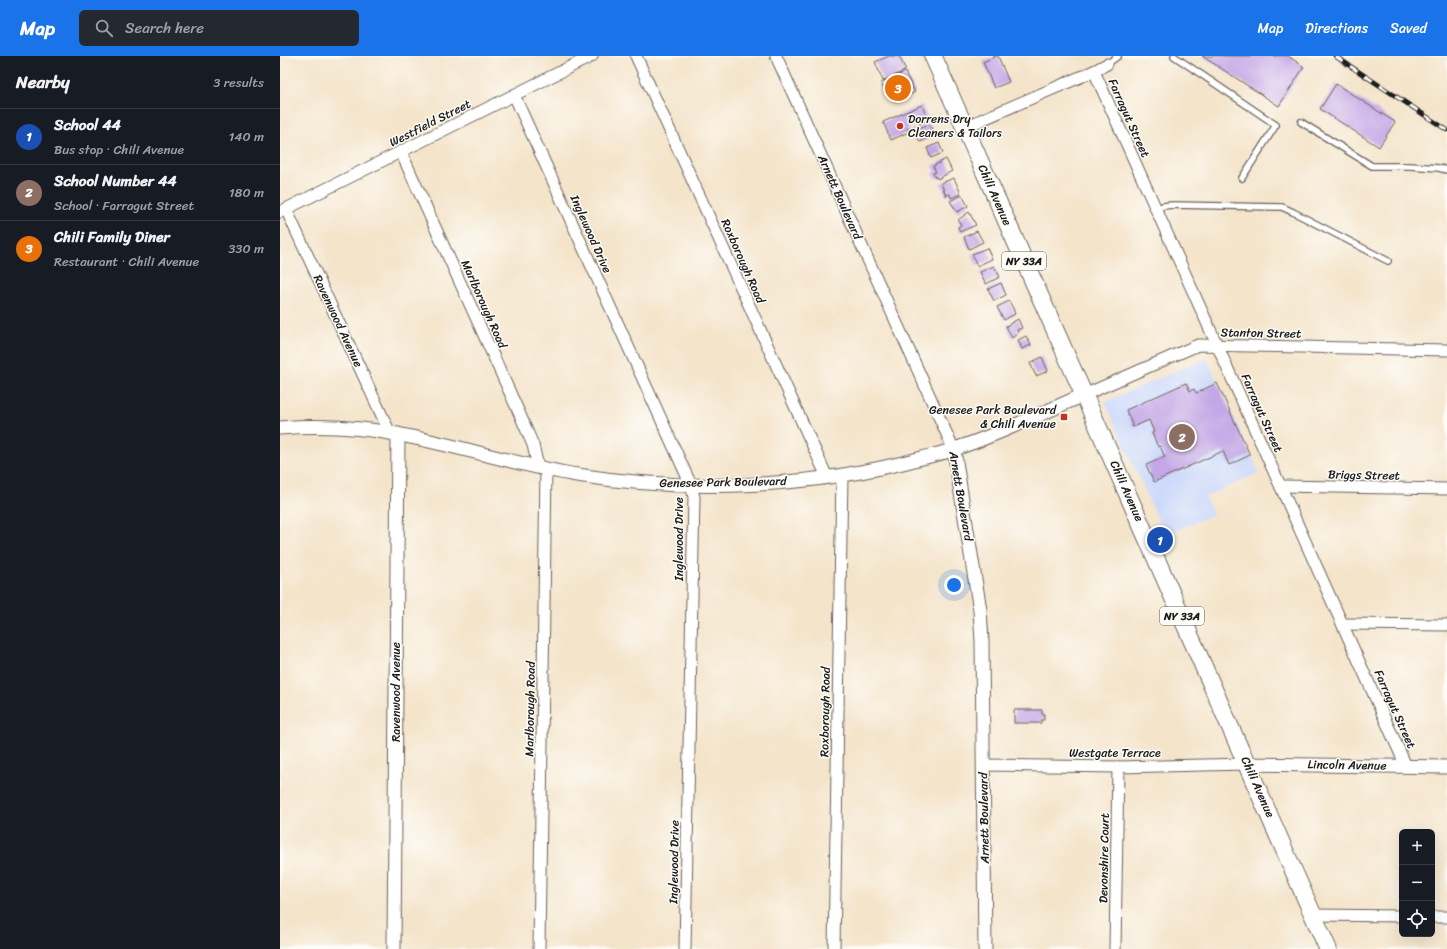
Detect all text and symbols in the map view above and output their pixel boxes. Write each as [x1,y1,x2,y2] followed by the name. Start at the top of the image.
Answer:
[79,10,359,46] search box
[20,12,55,45] text: Map
[125,15,204,41] text: Search here
[1257,16,1283,41] text: Map
[1305,16,1368,41] text: Directions
[1390,16,1427,41] text: Saved
[93,17,115,39] icon: search
[16,67,70,97] text: Nearby
[213,71,264,94] text: 3 results
[885,73,911,103] pin: 3
[1102,75,1156,161] street label: Farragut Street
[385,93,475,153] street label: Westfield Street
[908,108,1002,144] place label: Dorrens Dry Cleaners & Tailors
[54,112,121,138] text: School 44
[895,121,905,131] marker: Dorrens Dry Cleaners & Tailors
[26,125,32,148] text: 1
[229,125,264,148] text: 140 m
[54,138,184,161] text: Bus stop · Chili Avenue
[811,150,869,245] street label: Arnett Boulevard
[972,161,1018,229] street label: Chili Avenue
[54,168,177,194] text: School Number 44
[25,181,33,204] text: 2
[229,181,264,204] text: 180 m
[564,190,618,277] street label: Inglewood Drive
[54,194,194,217] text: School · Farragut Street
[715,215,772,307] street label: Roxborough Road
[54,224,170,250] text: Chili Family Diner
[25,237,33,260] text: 3
[228,237,264,260] text: 330 m
[54,250,199,273] text: Restaurant · Chili Avenue
[1002,252,1046,270] road number: NY 33A
[455,256,514,353] street label: Marlborough Road
[307,271,369,371] street label: Ravenwood Avenue
[1220,321,1302,345] street label: Stanton Street
[1235,370,1289,456] street label: Farragut Street
[929,399,1057,435] place label: Genesee Park Boulevard & Chili Avenue
[1059,412,1069,422] marker: Genesee Park Boulevard & Chili Avenue
[1169,422,1195,452] pin: 2
[942,448,980,544] street label: Arnett Boulevard
[1104,457,1150,525] street label: Chili Avenue
[1328,463,1400,487] street label: Briggs Street
[659,470,787,494] street label: Genesee Park Boulevard
[668,497,690,582] street label: Inglewood Drive
[1147,525,1173,555] pin: 1
[944,575,964,595] your location
[1160,607,1204,625] road number: NY 33A
[385,642,407,742] street label: Ravenwood Avenue
[518,660,542,757] street label: Marlborough Road
[813,666,837,757] street label: Roxborough Road
[1368,666,1422,752] street label: Farragut Street
[1069,742,1161,764] street label: Westgate Terrace
[1235,753,1281,821] street label: Chili Avenue
[1307,753,1387,777] street label: Lincoln Avenue
[972,771,996,865] street label: Arnett Boulevard
[1092,813,1116,903] street label: Devonshire Court
[662,820,686,905] street label: Inglewood Drive
[1399,829,1435,937] map controls
[1399,829,1435,865] button: +
[1399,865,1435,901] button: −
[1399,901,1435,937] button: locate

